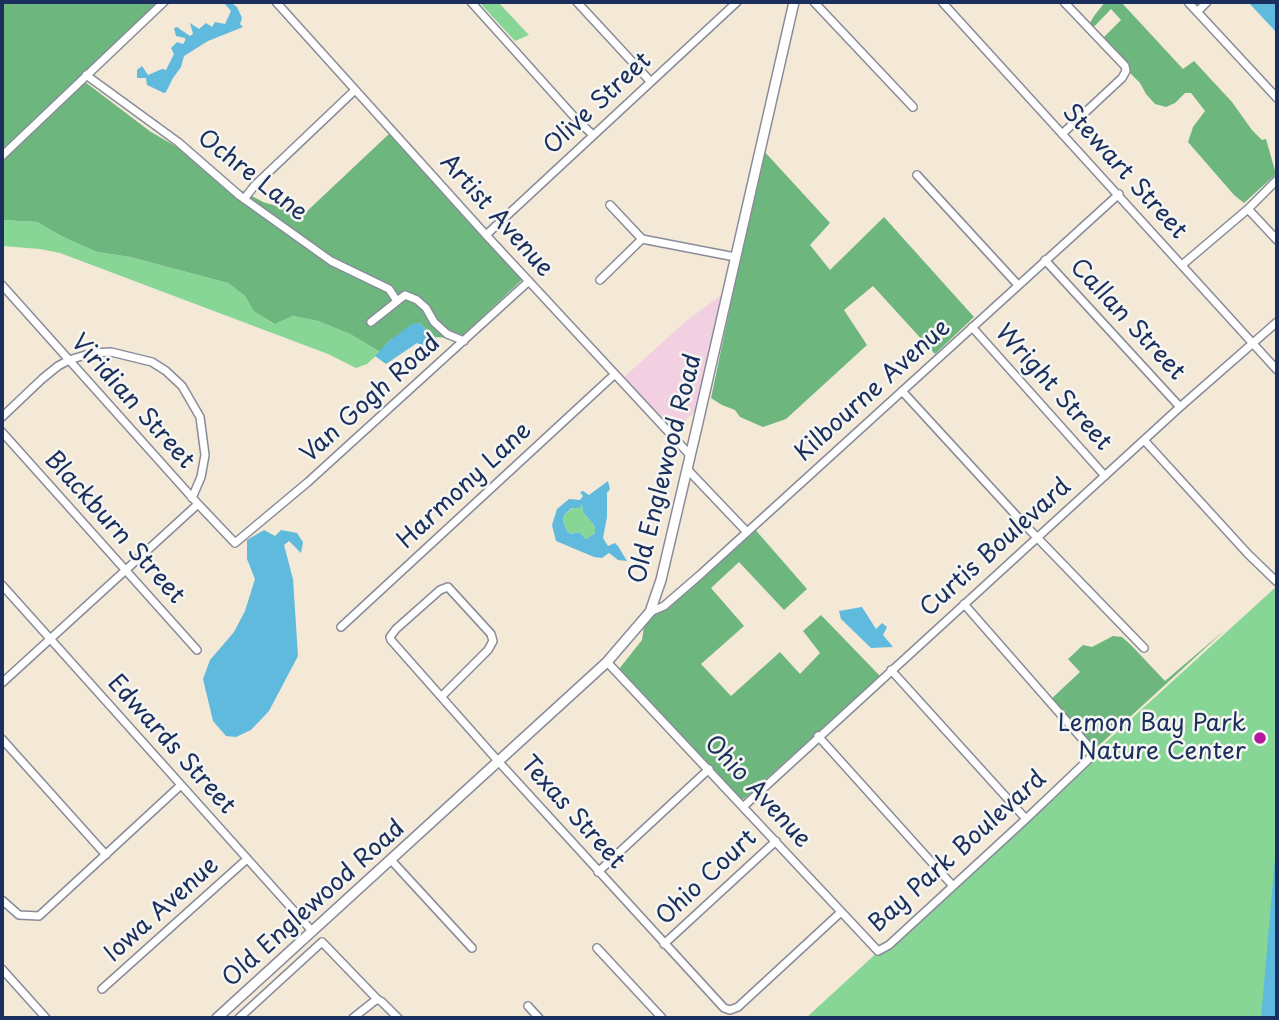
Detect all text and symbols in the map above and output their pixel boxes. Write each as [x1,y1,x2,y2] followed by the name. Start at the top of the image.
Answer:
[538,47,658,161] street label: Olive Street
[1056,98,1192,246] street label: Stewart Street
[191,124,313,228] street label: Ochre Lane
[433,149,559,283] street label: Artist Avenue
[1063,253,1191,387] street label: Callan Street
[789,314,957,468] street label: Kilbourne Avenue
[989,319,1117,457] street label: Wright Street
[64,329,200,475] street label: Viridian Street
[295,329,447,469] street label: Van Gogh Road
[624,351,708,587] street label: Old Englewood Road
[392,417,538,555] street label: Harmony Lane
[38,446,190,610] street label: Blackburn Street
[915,473,1077,623] street label: Curtis Boulevard
[101,670,241,820] street label: Edwards Street
[1058,710,1246,766] place label: Lemon Bay Park Nature Center
[698,730,816,854] street label: Ohio Avenue
[1252,730,1268,746] marker: Lemon Bay Park Nature Center
[514,750,630,876] street label: Texas Street
[864,765,1052,939] street label: Bay Park Boulevard
[217,815,411,993] street label: Old Englewood Road
[651,824,763,932] street label: Ohio Court
[99,851,225,969] street label: Iowa Avenue

